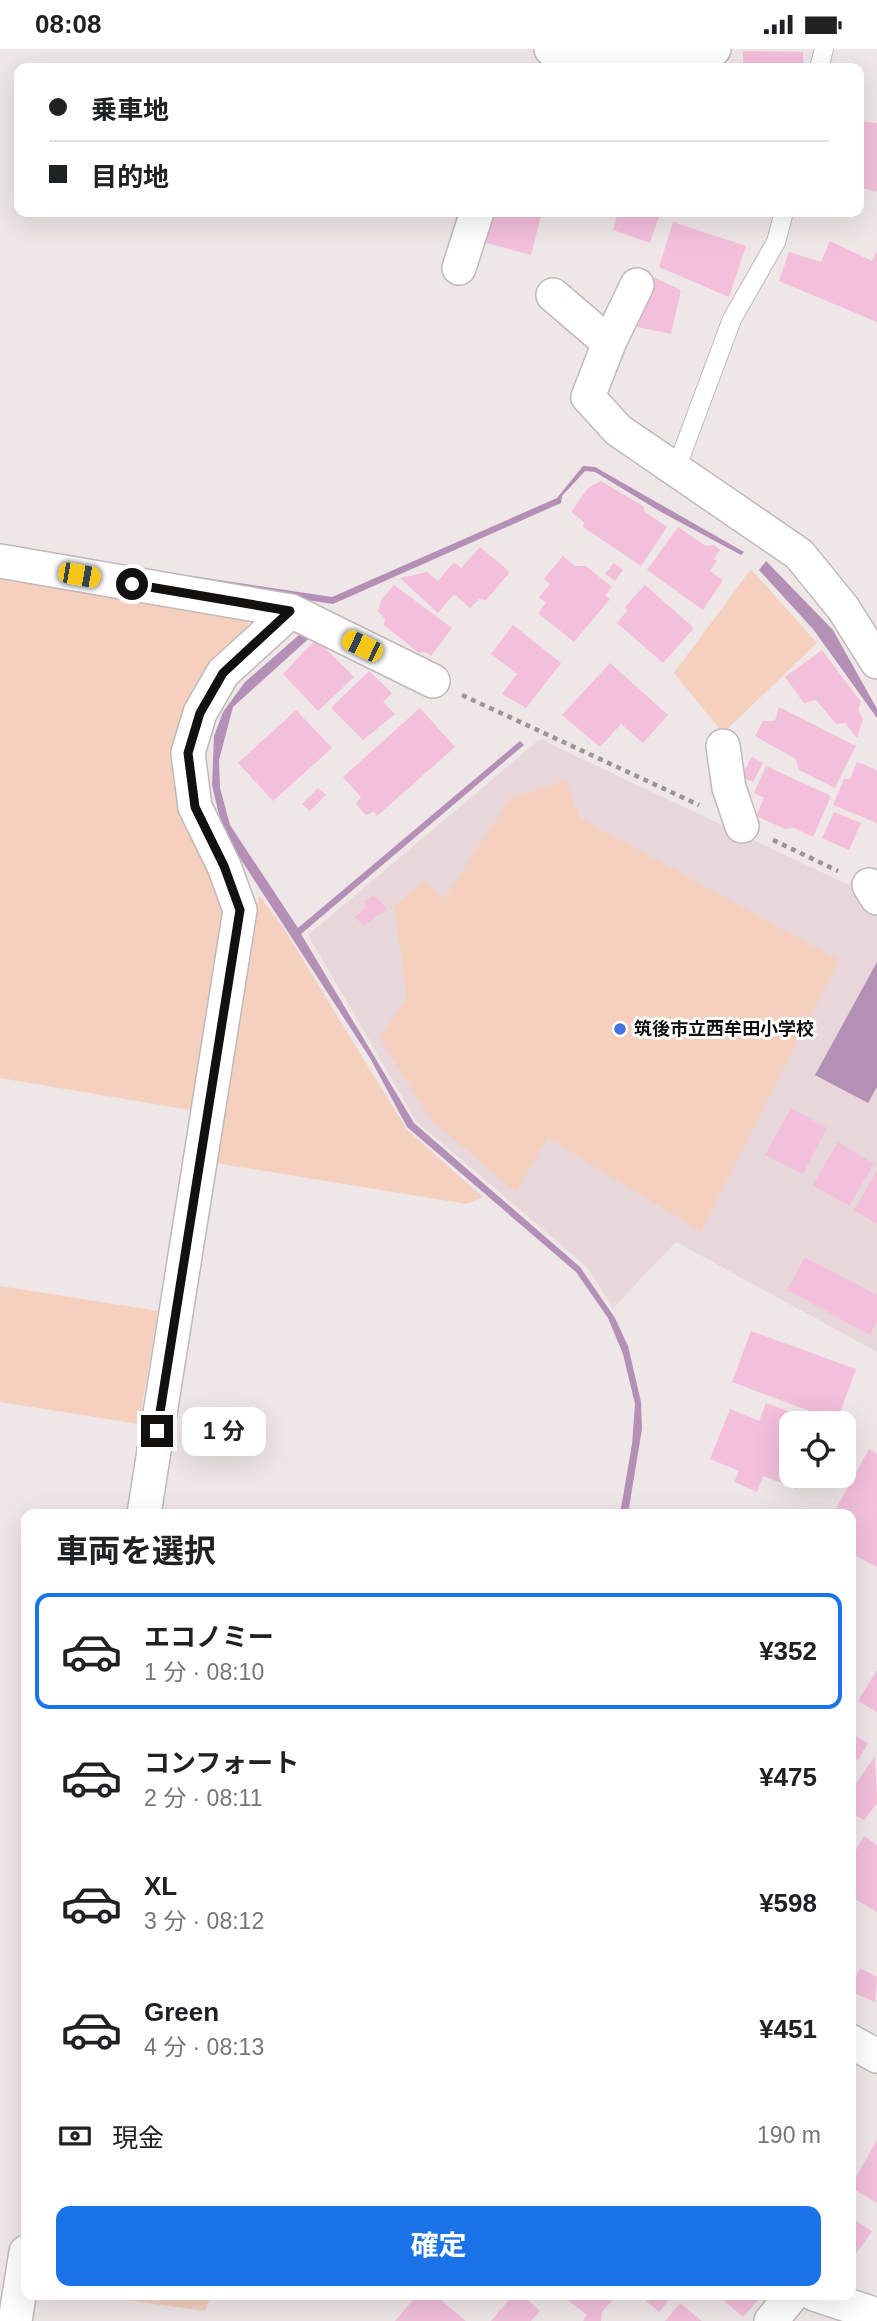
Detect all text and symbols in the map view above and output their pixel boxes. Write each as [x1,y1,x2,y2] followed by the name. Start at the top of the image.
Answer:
[35,9,102,39] text: 08:08
[91,95,169,125] text: 乗車地
[91,162,169,192] text: 目的地
[57,561,102,589] car
[116,568,148,600] route start
[339,627,386,665] car
[634,1019,814,1039] place label: 筑後市立西牟田小学校
[612,1021,628,1037] marker: 筑後市立西牟田小学校
[182,1407,266,1455] callout: 1 分
[779,1411,856,1488] map controls
[779,1411,856,1488] button: locate
[141,1415,173,1447] route end
[203,1418,245,1444] text: 1 分
[56,1533,216,1569] text: 車両を選択
[60,1620,123,1683] icon: car
[144,1622,274,1652] text: エコノミー
[759,1636,817,1666] text: ¥352
[144,1659,264,1685] text: 1 分 · 08:10
[60,1746,123,1809] icon: car
[144,1748,299,1778] text: コンフォート
[759,1762,817,1792] text: ¥475
[144,1785,262,1811] text: 2 分 · 08:11
[144,1871,177,1901] text: XL
[60,1872,123,1935] icon: car
[759,1888,817,1918] text: ¥598
[144,1908,264,1934] text: 3 分 · 08:12
[144,1997,219,2027] text: Green
[60,1998,123,2061] icon: car
[759,2014,817,2044] text: ¥451
[144,2034,264,2060] text: 4 分 · 08:13
[56,2117,94,2155] icon: cash
[757,2122,821,2148] text: 190 m
[112,2123,164,2153] text: 現金
[56,2206,821,2286] button: 確定

